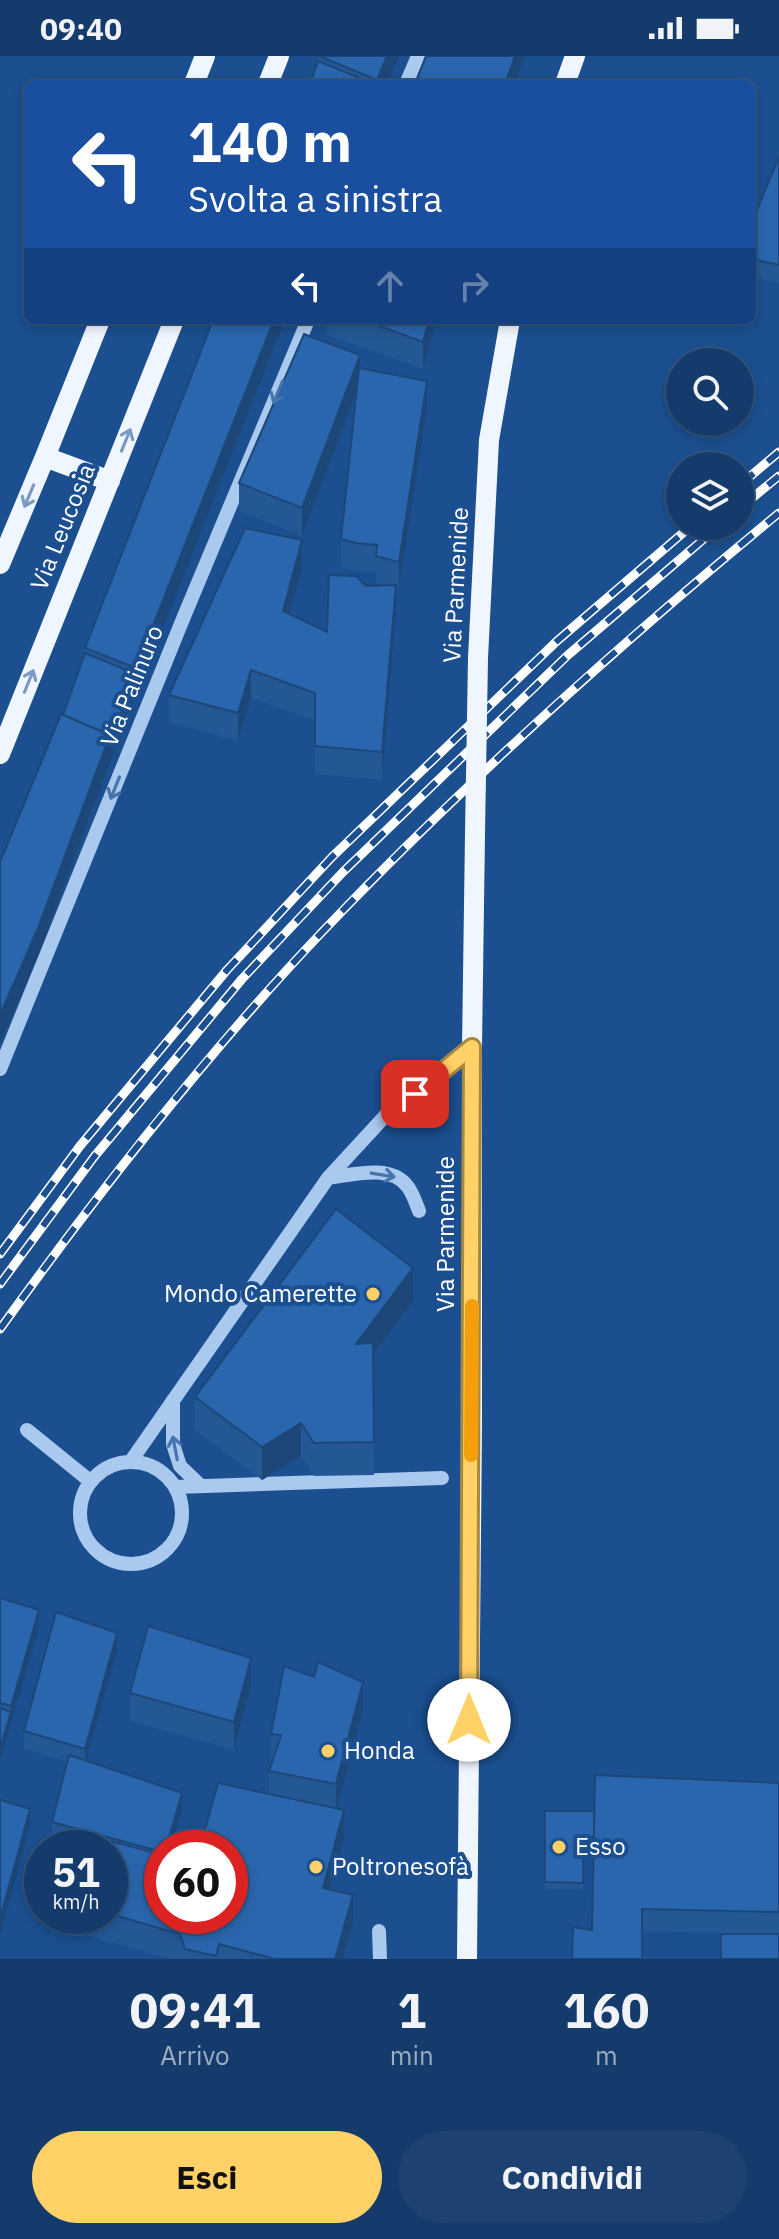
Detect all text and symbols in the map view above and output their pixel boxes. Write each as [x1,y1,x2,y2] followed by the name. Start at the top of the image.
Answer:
[40,9,122,48] text: 09:40
[188,105,352,177] text: 140 m
[56,112,160,216] icon: left
[188,175,442,222] text: Svolta a sinistra
[284,264,328,308] icon: left
[368,264,412,308] icon: ahead
[452,264,496,308] icon: right
[666,348,754,540] map controls
[666,348,754,436] button: search
[269,379,284,404] one-way arrow
[120,428,134,453] one-way arrow
[666,452,754,540] button: layers
[22,459,102,595] street label: Via Leucosia
[20,483,35,508] one-way arrow
[435,506,475,664] street label: Via Parmenide
[92,620,170,751] street label: Via Palinuro
[23,669,37,694] one-way arrow
[107,775,121,800] one-way arrow
[381,1060,449,1128] pin
[393,1072,437,1116] icon: arrive
[429,1156,461,1312] street label: Via Parmenide
[370,1168,395,1183] one-way arrow
[164,1277,357,1309] place label: Mondo Camerette
[364,1285,382,1303] marker: Mondo Camerette
[167,1435,182,1461] one-way arrow
[427,1678,511,1762] position arrow
[344,1734,415,1766] place label: Honda
[319,1742,337,1760] marker: Honda
[144,1830,248,1934] speed limit sign: 60
[575,1830,626,1862] place label: Esso
[550,1838,568,1856] marker: Esso
[52,1846,100,1898] text: 51
[332,1850,469,1882] place label: Poltronesofà
[307,1858,325,1876] marker: Poltronesofà
[52,1888,100,1915] text: km/h
[129,1979,260,2041] text: 09:41
[397,1979,426,2041] text: 1
[563,1979,650,2041] text: 160
[160,2038,230,2072] text: Arrivo
[390,2038,434,2072] text: min
[595,2038,618,2072] text: m
[32,2131,382,2223] button: Esci
[398,2131,747,2223] button: Condividi

